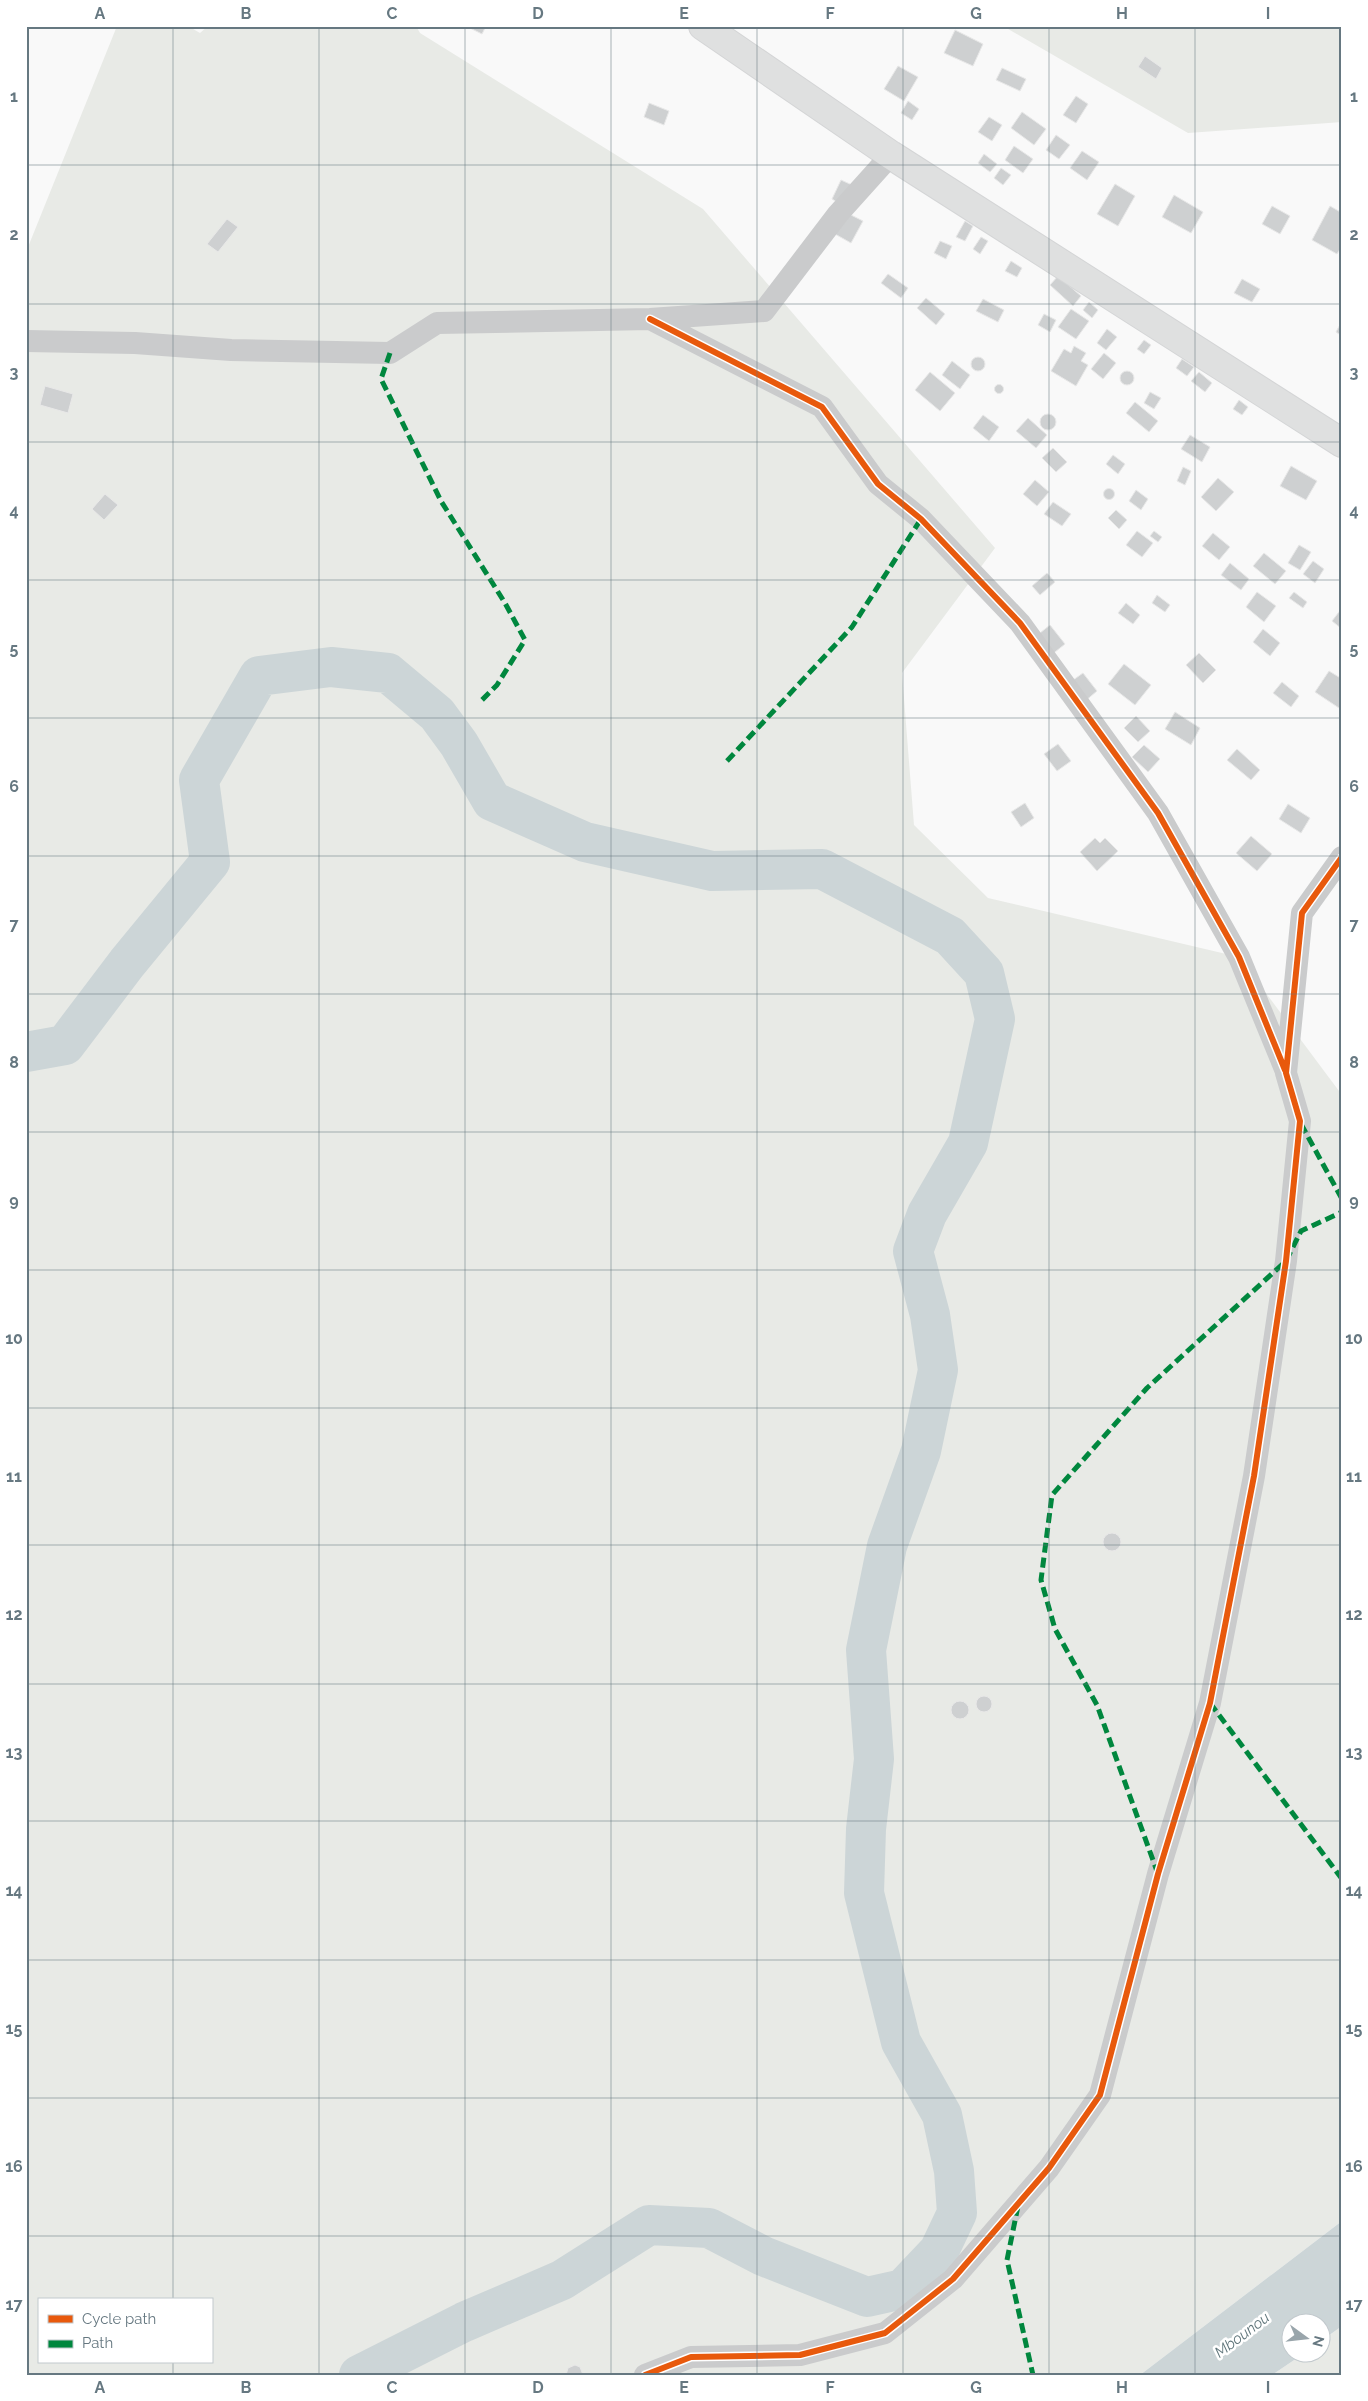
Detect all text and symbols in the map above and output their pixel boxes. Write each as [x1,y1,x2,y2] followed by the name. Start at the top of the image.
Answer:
[95,4,106,23] text: A
[241,4,252,23] text: B
[387,4,398,23] text: C
[532,4,544,23] text: D
[679,4,689,23] text: E
[825,4,835,23] text: F
[970,4,982,23] text: G
[1116,4,1128,23] text: H
[1266,4,1270,23] text: I
[10,87,18,106] text: 1
[1350,87,1358,106] text: 1
[9,225,19,244] text: 2
[1349,225,1359,244] text: 2
[10,363,19,382] text: 3
[1350,363,1359,382] text: 3
[9,501,19,520] text: 4
[1349,501,1359,520] text: 4
[10,639,19,658] text: 5
[1350,639,1359,658] text: 5
[9,777,19,796] text: 6
[1349,777,1359,796] text: 6
[10,915,19,934] text: 7
[1350,915,1359,934] text: 7
[9,1053,19,1072] text: 8
[1349,1053,1359,1072] text: 8
[9,1191,19,1210] text: 9
[1349,1191,1359,1210] text: 9
[5,1329,23,1348] text: 10
[1345,1329,1363,1348] text: 10
[6,1467,22,1486] text: 11
[1346,1467,1362,1486] text: 11
[6,1605,22,1624] text: 12
[1346,1605,1362,1624] text: 12
[6,1743,22,1762] text: 13
[1346,1743,1362,1762] text: 13
[5,1881,23,1900] text: 14
[1345,1881,1363,1900] text: 14
[6,2019,23,2038] text: 15
[1346,2019,1363,2038] text: 15
[5,2157,23,2176] text: 16
[1345,2157,1363,2176] text: 16
[6,2295,22,2314] text: 17
[1346,2295,1362,2314] text: 17
[38,2298,212,2364] legend
[1211,2308,1273,2361] water label: Mbounou
[82,2310,156,2328] text: Cycle path
[1280,2314,1330,2364] north arrow
[82,2334,113,2352] text: Path
[1309,2334,1328,2349] text: N
[95,2378,106,2397] text: A
[241,2378,252,2397] text: B
[387,2378,398,2397] text: C
[532,2378,544,2397] text: D
[679,2378,689,2397] text: E
[825,2378,835,2397] text: F
[970,2378,982,2397] text: G
[1116,2378,1128,2397] text: H
[1266,2378,1270,2397] text: I

